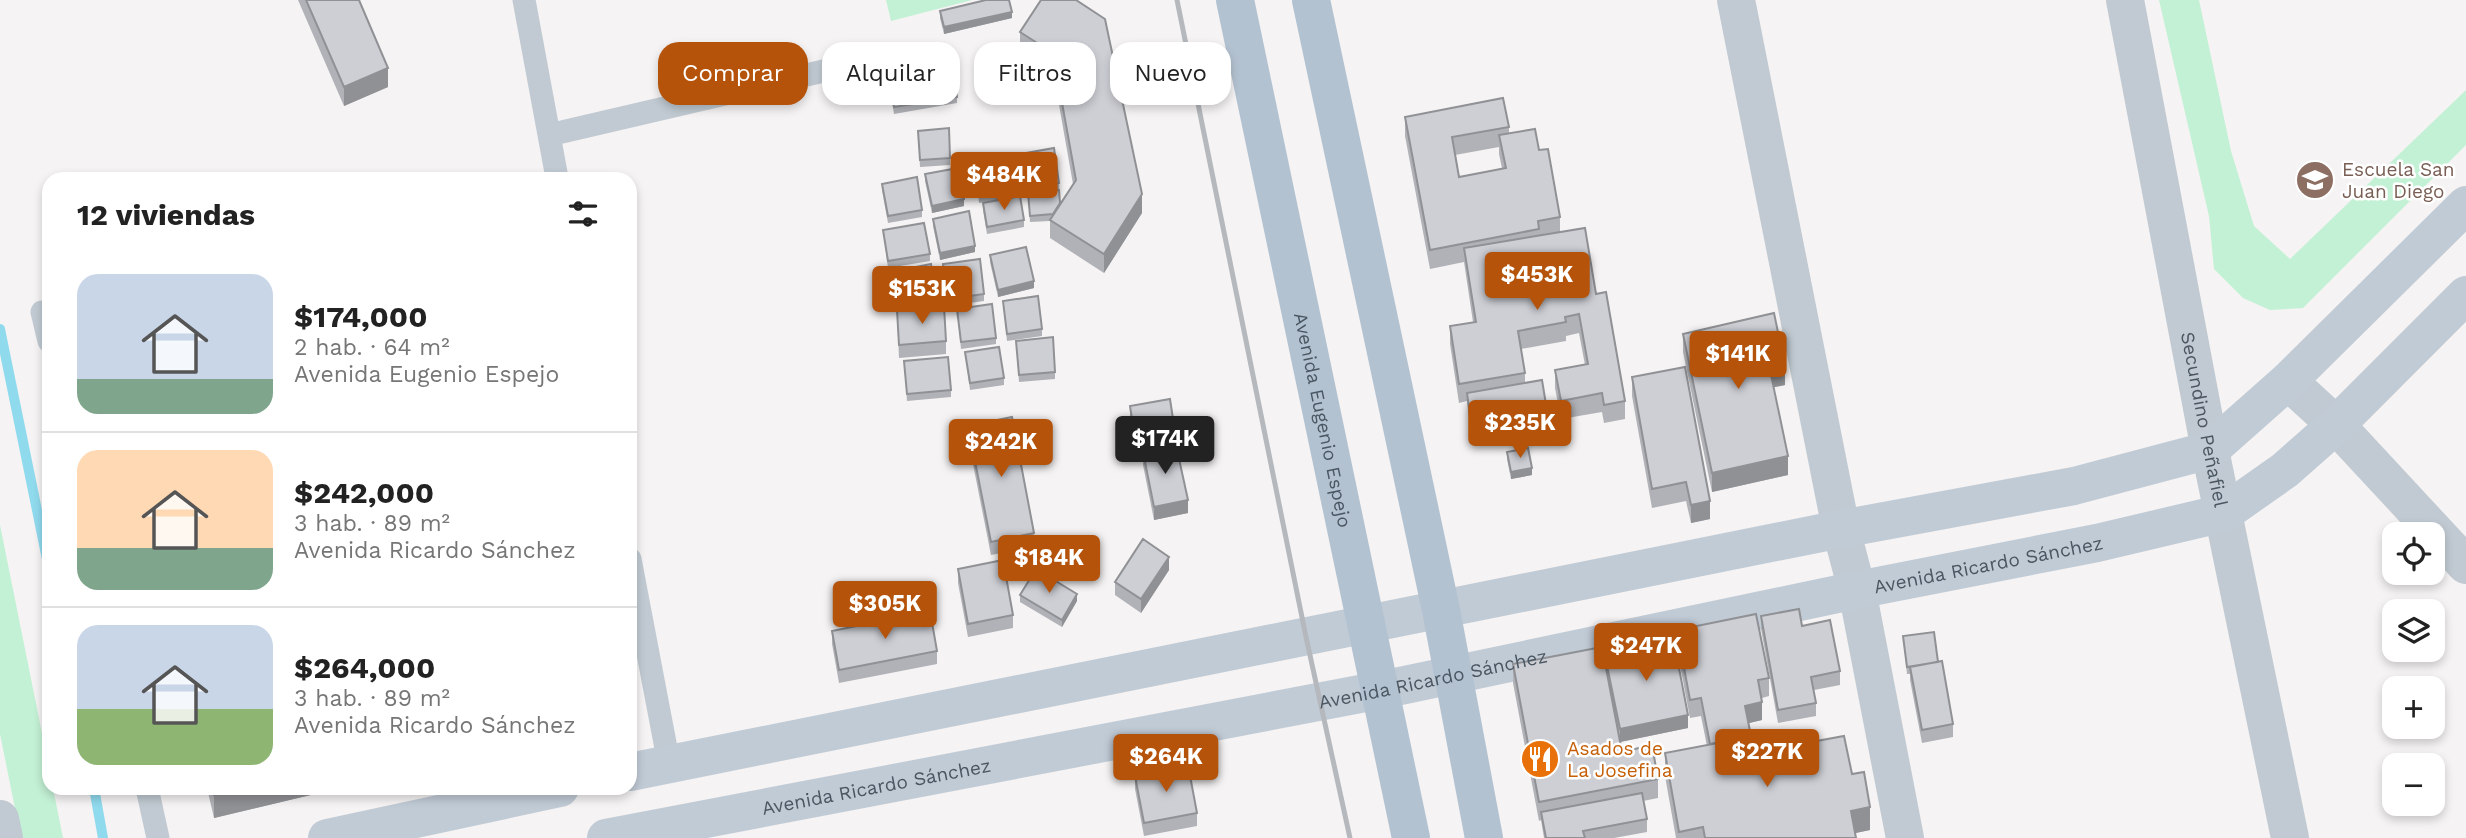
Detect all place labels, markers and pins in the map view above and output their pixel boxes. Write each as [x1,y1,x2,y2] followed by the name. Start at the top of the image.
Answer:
[955,152,1053,212] pin: $484K
[2342,158,2455,203] place label: Escuela San Juan Diego
[2294,159,2336,201] school or university icon: Escuela San Juan Diego
[1488,252,1586,312] pin: $453K
[873,266,971,326] pin: $153K
[1689,332,1787,391] pin: $141K
[1471,400,1569,460] pin: $235K
[1116,416,1214,476] pin: $174K
[952,420,1050,479] pin: $242K
[1000,536,1098,595] pin: $184K
[836,582,934,641] pin: $305K
[1597,624,1695,683] pin: $247K
[1718,730,1816,789] pin: $227K
[1117,734,1215,794] pin: $264K
[1567,737,1673,782] place label: Asados de La Josefina
[1519,738,1561,780] restaurant icon: Asados de La Josefina

